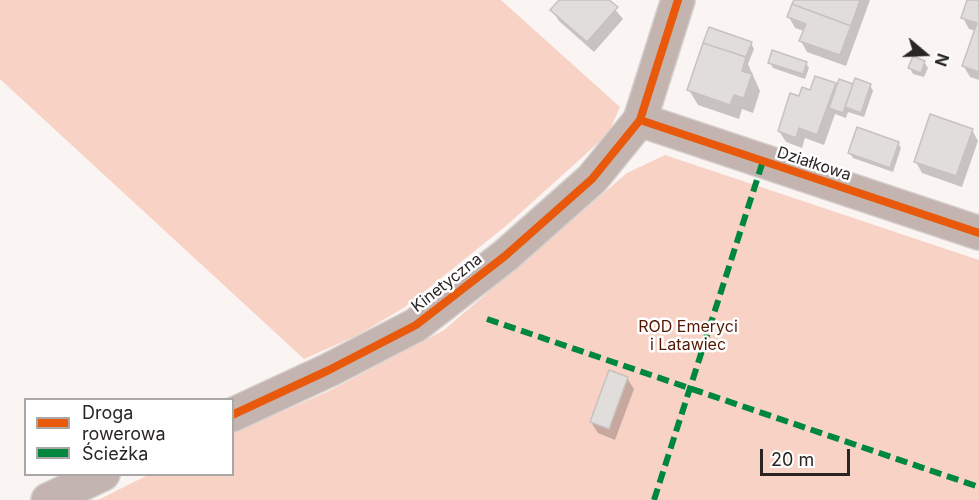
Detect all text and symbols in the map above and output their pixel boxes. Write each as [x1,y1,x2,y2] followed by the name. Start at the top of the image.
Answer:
[895,24,955,84] north arrow
[931,51,953,69] text: N
[774,143,854,185] street label: Działkowa
[408,250,486,316] street label: Kinetyczna
[638,317,738,355] park label: ROD Emeryci i Latawiec
[24,398,234,476] legend
[82,402,166,444] text: Droga rowerowa
[763,437,853,475] scale bar
[82,443,148,464] text: Ścieżka
[771,449,814,470] text: 20 m

